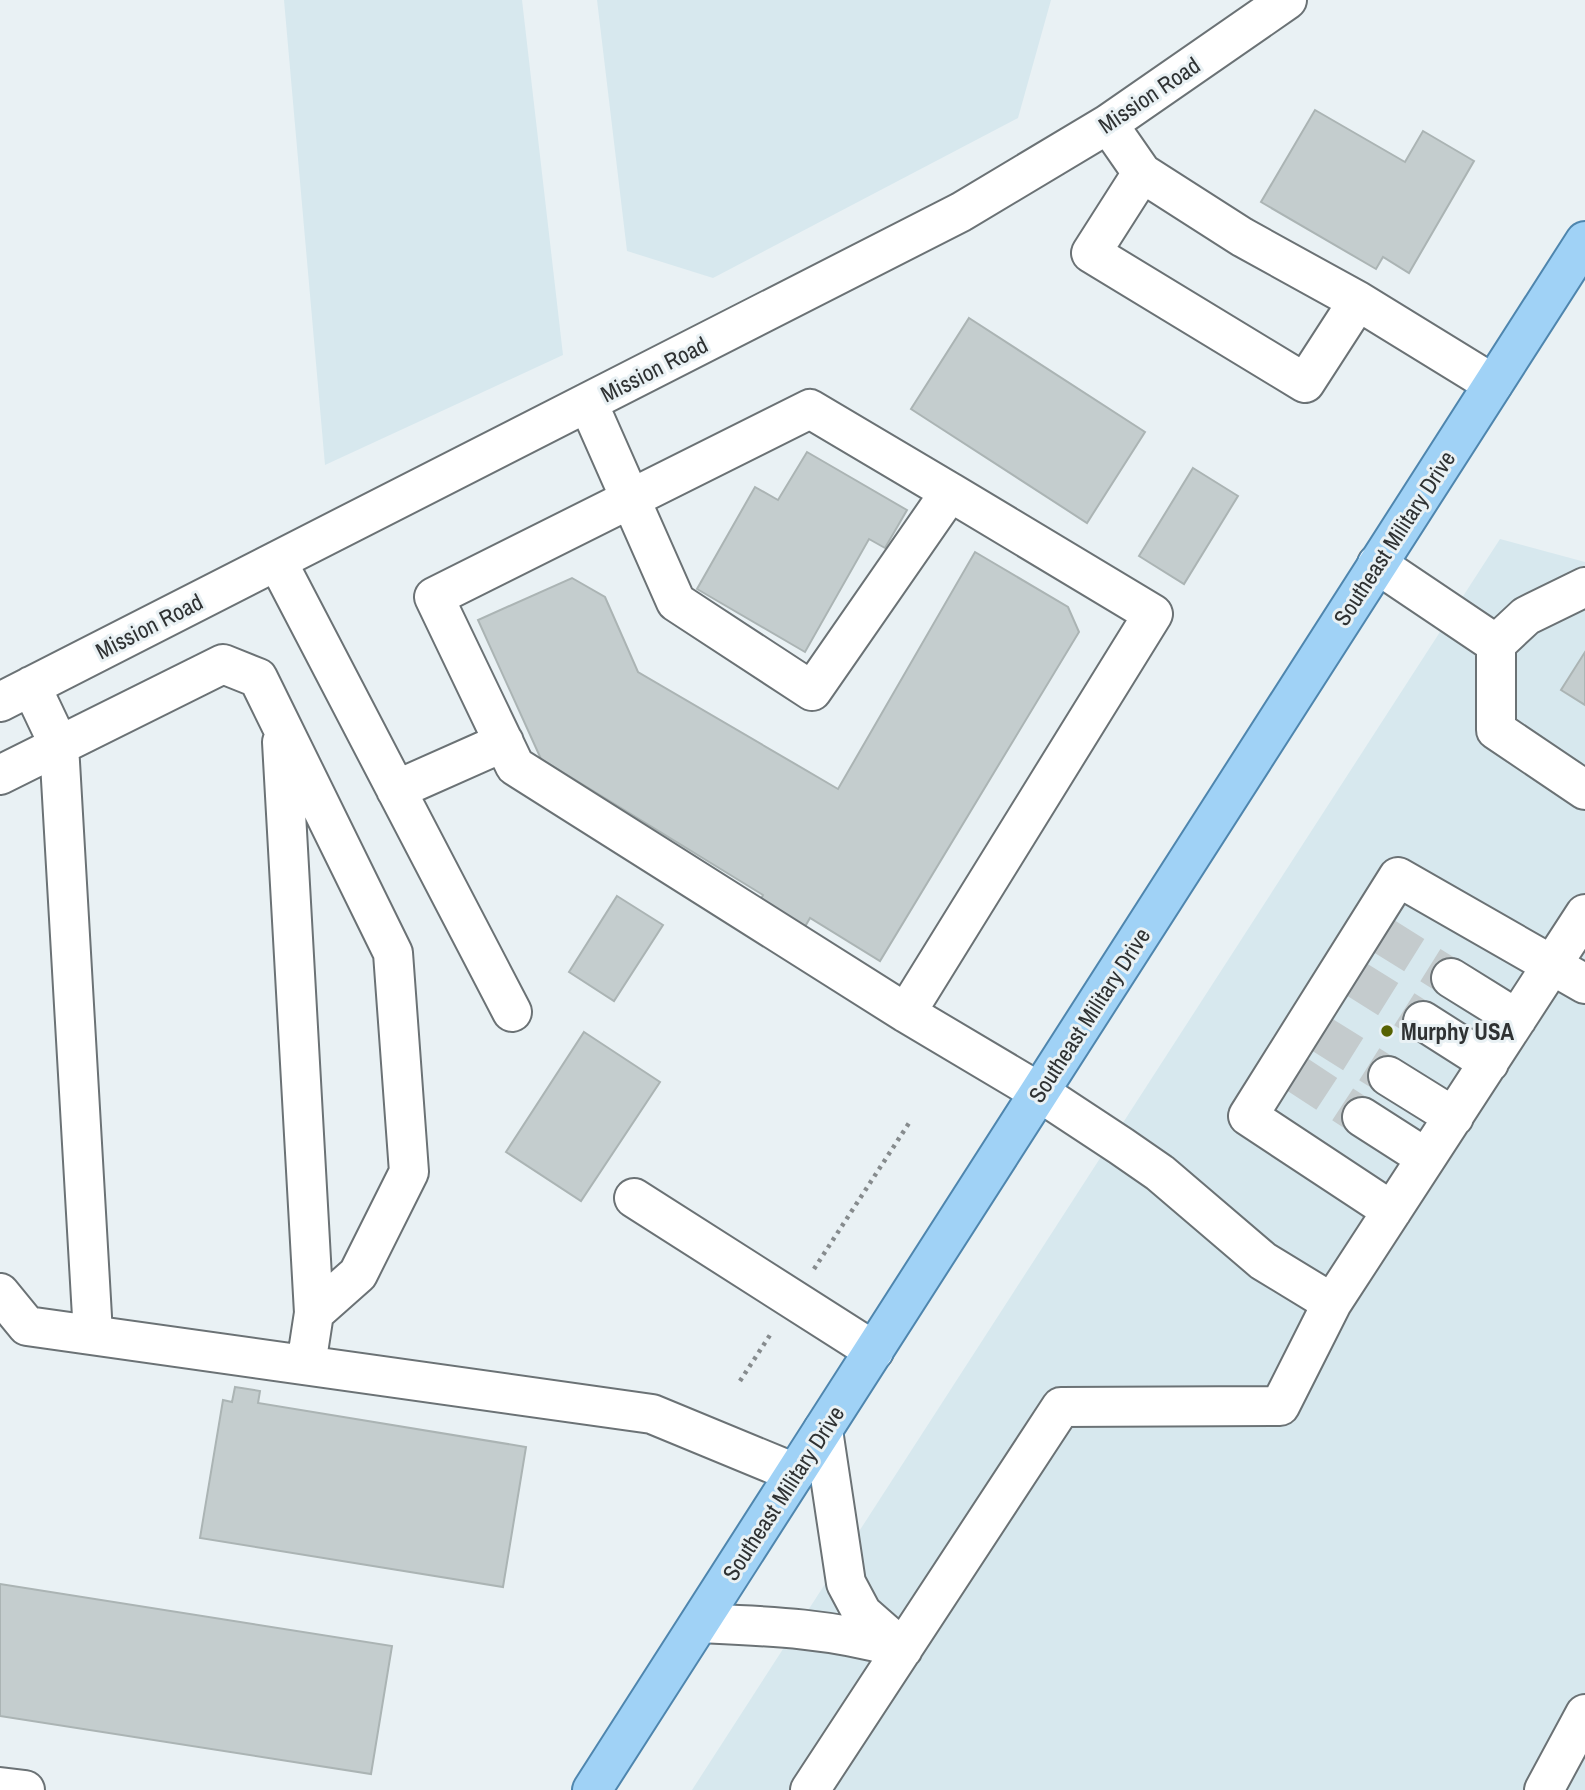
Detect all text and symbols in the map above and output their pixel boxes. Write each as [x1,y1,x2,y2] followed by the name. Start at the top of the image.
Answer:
[1092,50,1206,140] street label: Mission Road
[595,329,713,409] street label: Mission Road
[1326,445,1462,631] street label: Southeast Military Drive
[90,586,208,666] street label: Mission Road
[1021,922,1157,1108] street label: Southeast Military Drive
[1401,1016,1515,1047] place label: Murphy USA
[1379,1023,1395,1039] marker: Murphy USA
[715,1400,851,1586] street label: Southeast Military Drive

